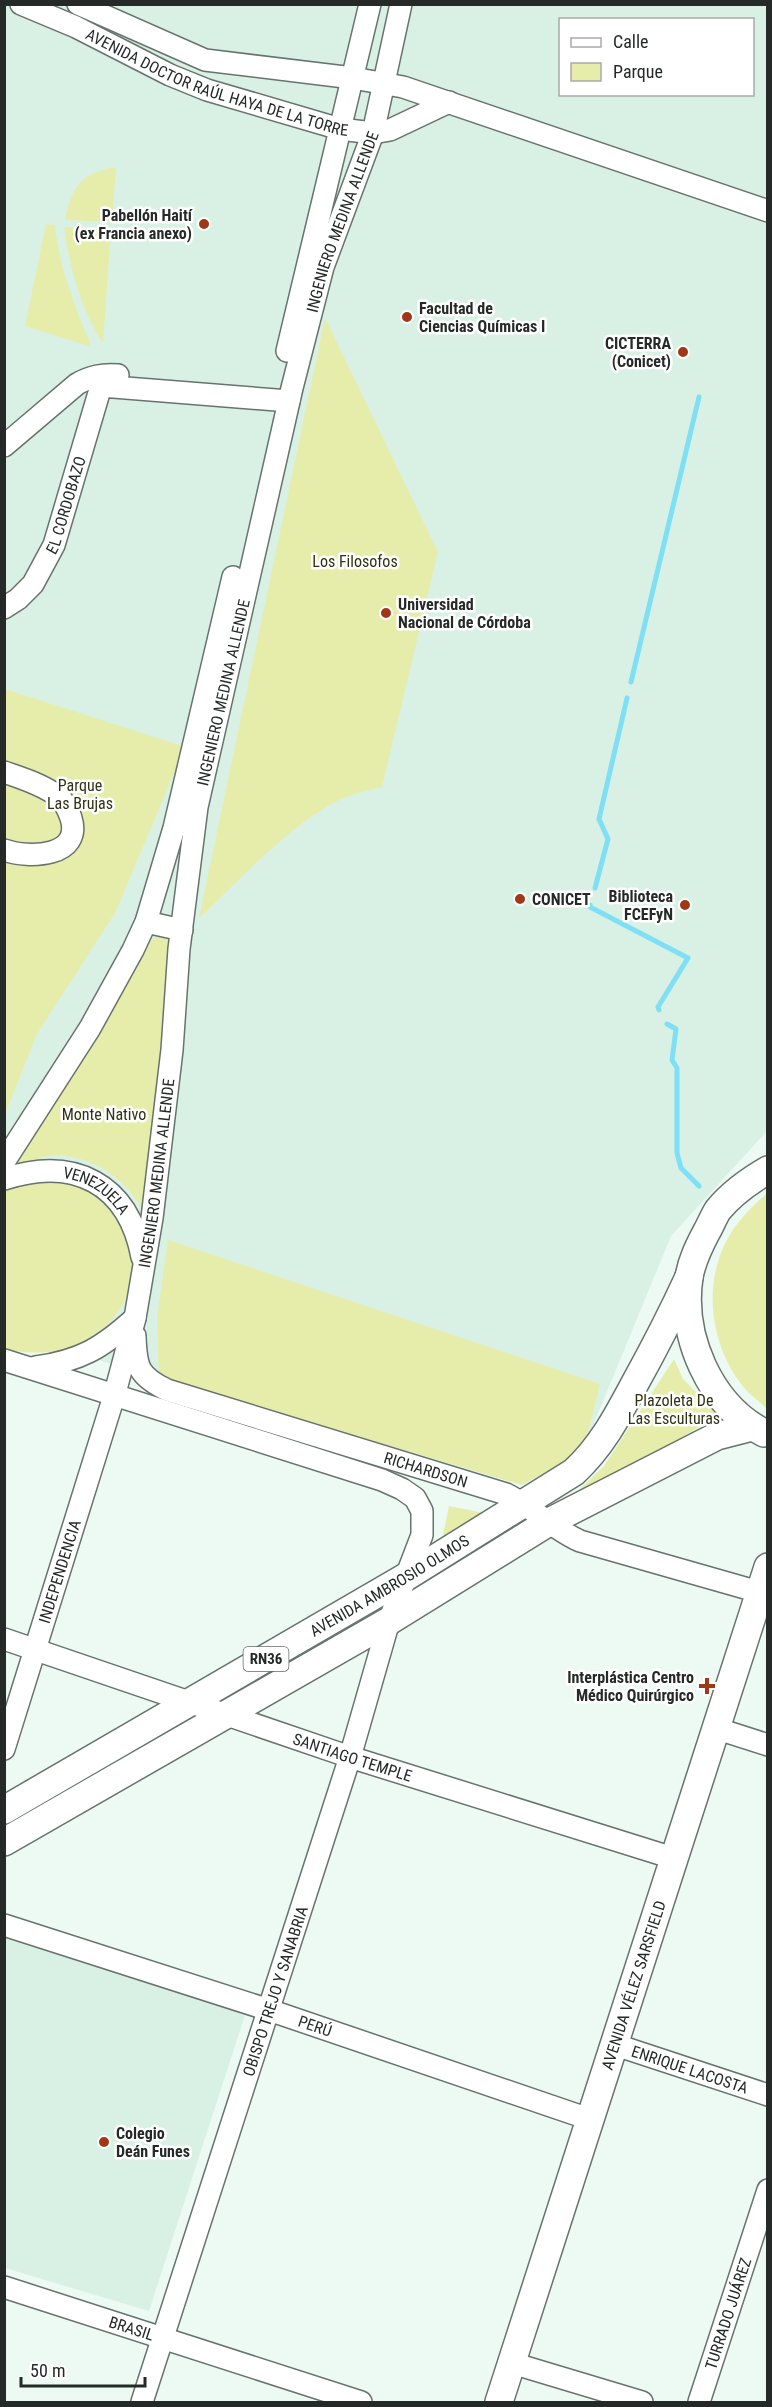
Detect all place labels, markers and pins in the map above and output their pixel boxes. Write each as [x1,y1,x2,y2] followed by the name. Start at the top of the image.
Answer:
[75,206,194,243] place label: Pabellón Haití (ex Francia anexo)
[197,217,211,231] marker: Pabellón Haití (ex Francia anexo)
[419,299,545,336] place label: Facultad de Ciencias Químicas I
[400,310,414,324] marker: Facultad de Ciencias Químicas I
[605,334,671,371] place label: CICTERRA (Conicet)
[676,345,690,359] marker: CICTERRA (Conicet)
[398,595,531,632] place label: Universidad Nacional de Córdoba
[379,606,393,620] marker: Universidad Nacional de Córdoba
[609,887,673,924] place label: Biblioteca FCEFyN
[532,890,591,909] place label: CONICET
[513,892,527,906] marker: CONICET
[678,898,692,912] marker: Biblioteca FCEFyN
[567,1668,694,1705] place label: Interplástica Centro Médico Quirúrgico
[698,1677,716,1695] marker: Interplástica Centro Médico Quirúrgico
[116,2124,190,2161] place label: Colegio Deán Funes
[97,2135,111,2149] marker: Colegio Deán Funes

